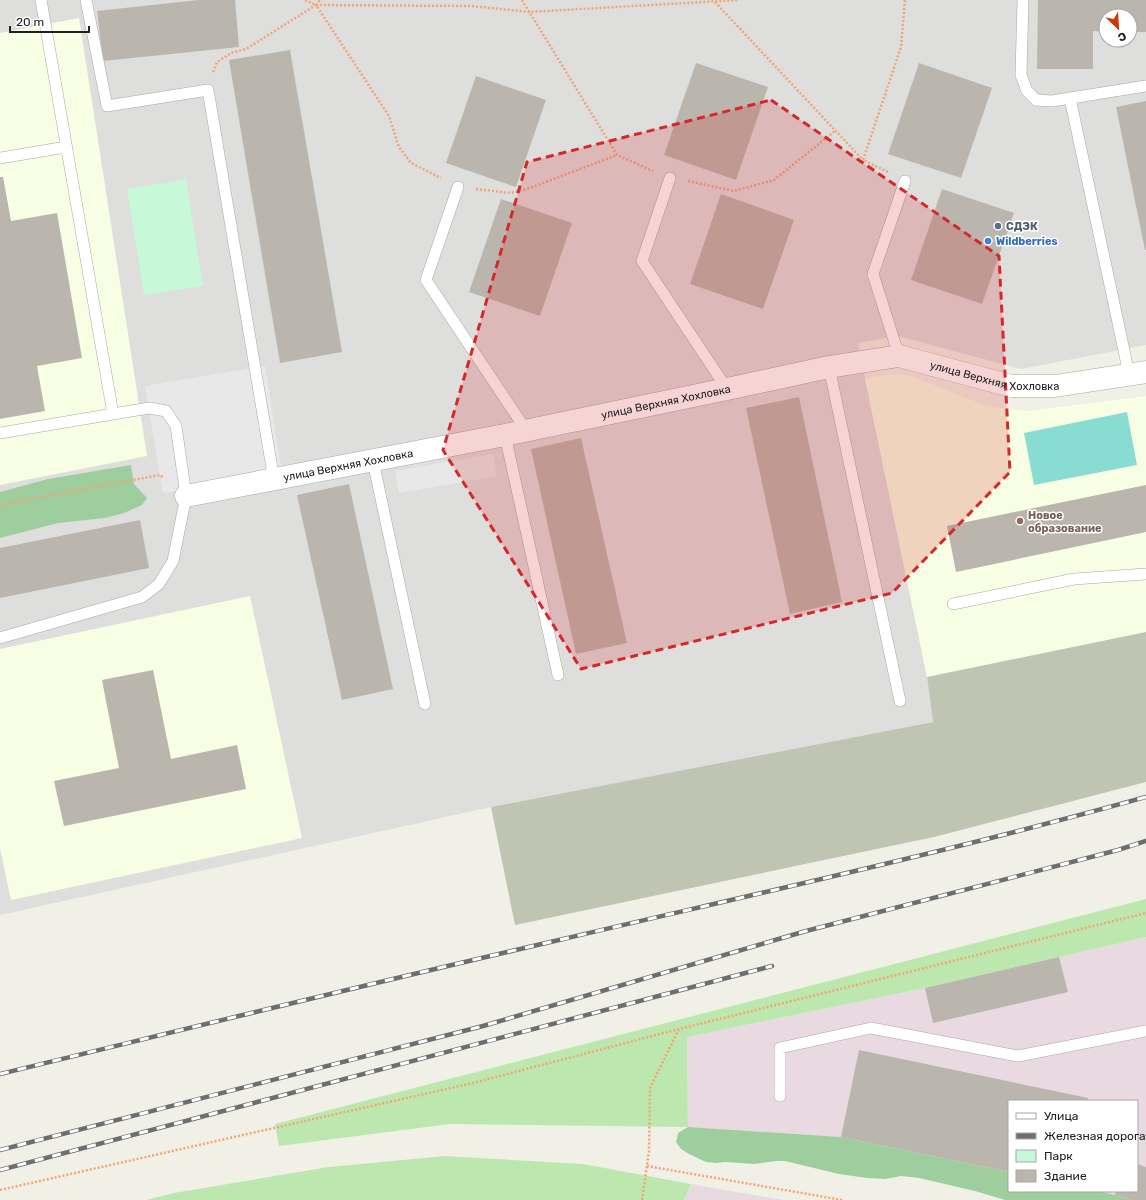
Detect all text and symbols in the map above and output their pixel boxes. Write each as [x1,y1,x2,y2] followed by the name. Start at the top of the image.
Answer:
[10,8,89,34] scale bar
[1098,8,1138,48] north arrow
[16,15,44,29] text: 20 m
[1116,29,1128,44] text: С
[1006,220,1038,233] place label: СДЭК
[993,221,1003,231] marker: СДЭК
[996,235,1058,248] place label: Wildberries
[983,236,993,246] marker: Wildberries
[929,358,1060,393] street label: улица Верхняя Хохловка
[600,382,732,421] street label: улица Верхняя Хохловка
[282,446,414,484] street label: улица Верхняя Хохловка
[1028,509,1102,535] place label: Новое образование
[1015,516,1025,526] marker: Новое образование
[1008,1100,1138,1192] legend
[1044,1109,1078,1123] text: Улица
[1044,1129,1146,1143] text: Железная дорога
[1044,1149,1073,1163] text: Парк
[1044,1169,1087,1183] text: Здание

